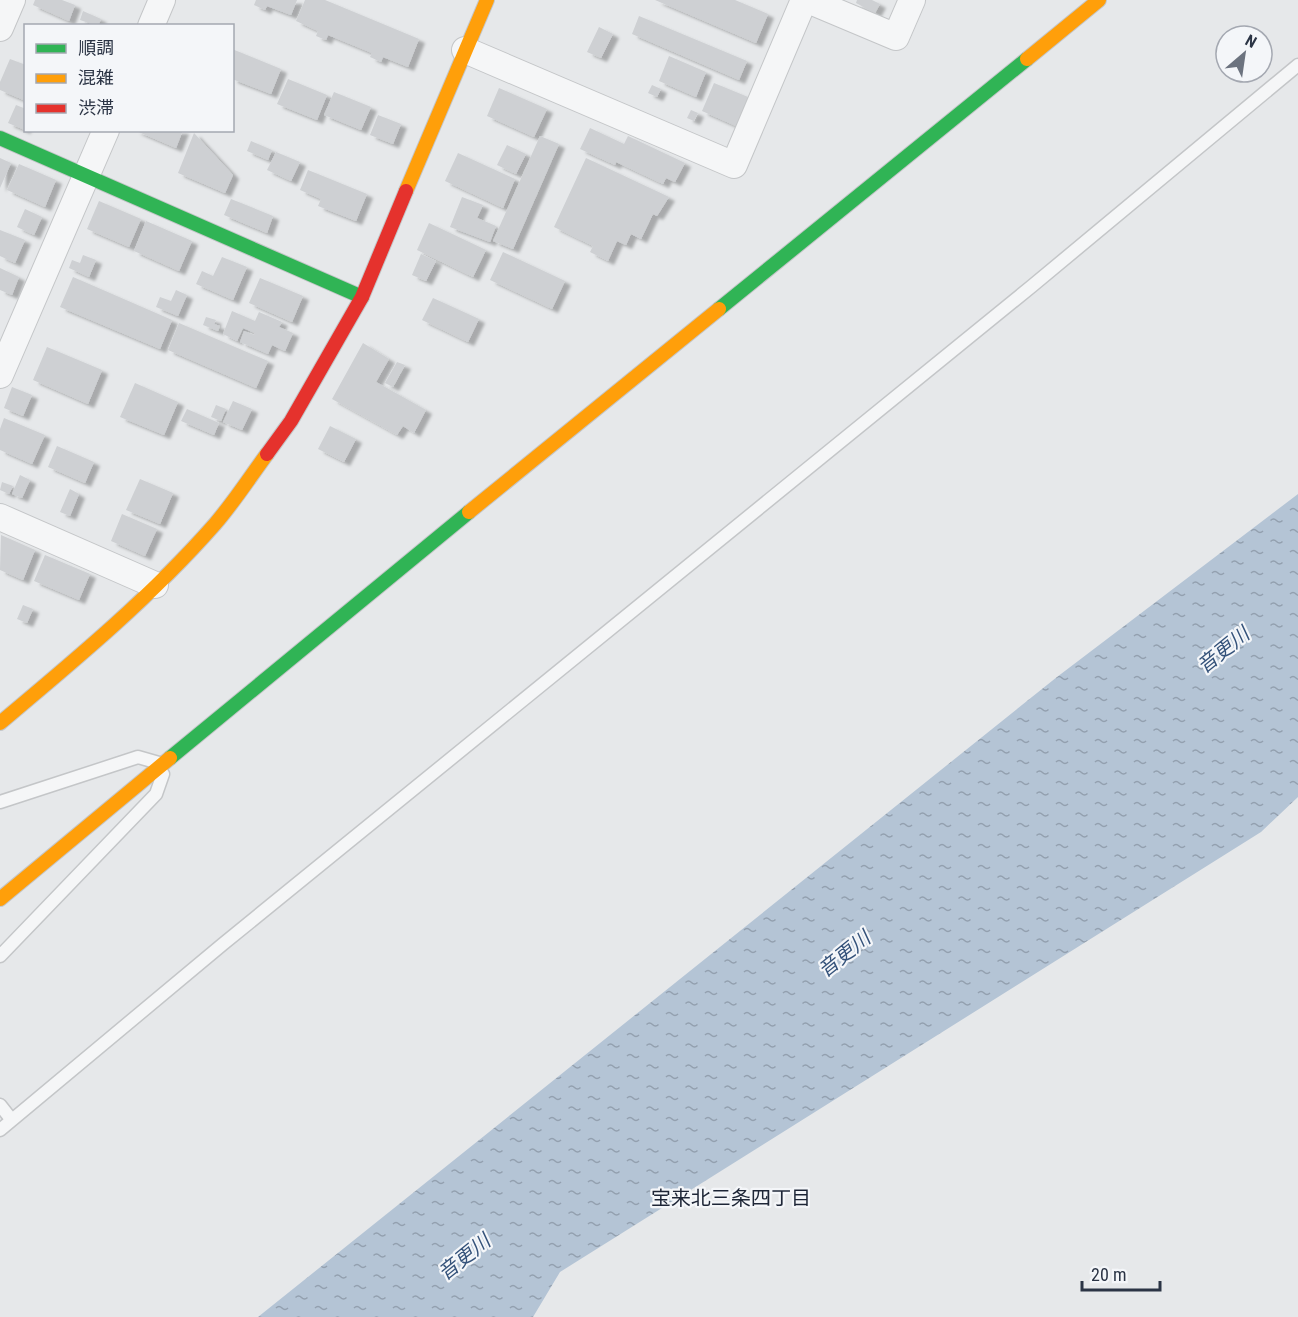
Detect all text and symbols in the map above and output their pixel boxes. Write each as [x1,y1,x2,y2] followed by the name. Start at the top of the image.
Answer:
[24,24,234,132] legend
[1214,24,1274,84] north arrow
[1242,31,1260,52] text: N
[78,37,114,58] text: 順調
[78,67,114,88] text: 混雑
[78,97,114,118] text: 渋滞
[1192,621,1255,678] water label: 音更川
[813,925,876,982] water label: 音更川
[651,1186,811,1210] district label: 宝来北三条四丁目
[433,1228,496,1285] water label: 音更川
[1082,1254,1160,1292] scale bar
[1091,1264,1126,1285] text: 20 m

